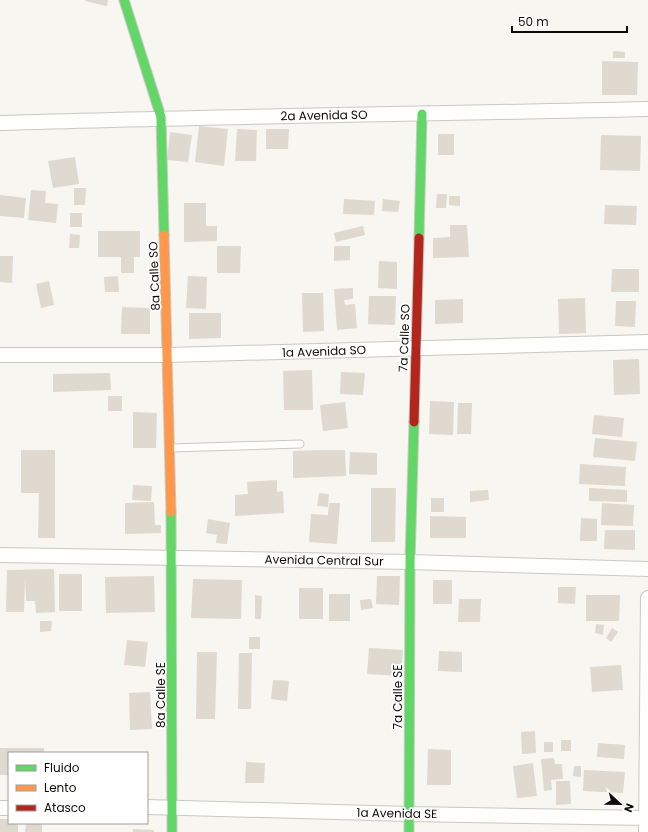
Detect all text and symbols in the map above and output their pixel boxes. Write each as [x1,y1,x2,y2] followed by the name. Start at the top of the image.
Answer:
[512,8,627,34] scale bar
[518,13,549,30] text: 50 m
[280,106,368,124] street label: 2a Avenida SO
[144,241,164,311] street label: 8a Calle SO
[394,304,414,372] street label: 7a Calle SO
[282,341,366,361] street label: 1a Avenida SO
[264,550,384,570] street label: Avenida Central Sur
[152,662,169,728] street label: 8a Calle SE
[389,665,406,730] street label: 7a Calle SE
[8,752,148,824] legend
[44,759,80,776] text: Fluido
[44,779,77,796] text: Lento
[600,784,640,824] north arrow
[44,799,86,816] text: Atasco
[620,801,638,815] text: N
[357,804,437,822] street label: 1a Avenida SE

